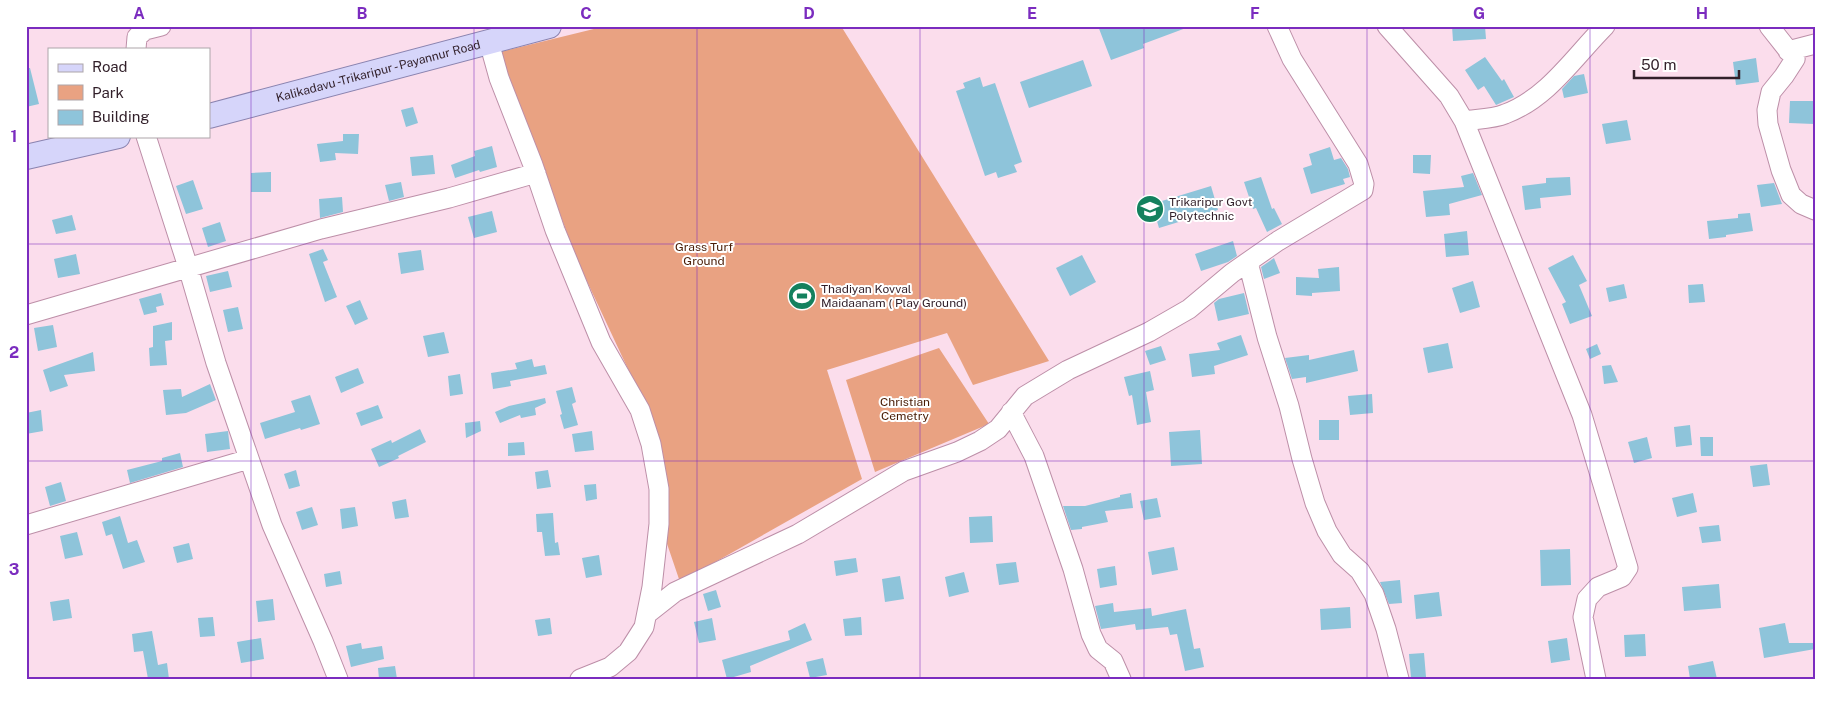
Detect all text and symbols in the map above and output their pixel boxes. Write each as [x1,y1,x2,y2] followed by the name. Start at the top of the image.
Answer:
[133,4,145,23] text: A
[357,4,368,23] text: B
[580,4,592,23] text: C
[803,4,815,23] text: D
[1027,4,1037,23] text: E
[1250,4,1260,23] text: F
[1473,4,1485,23] text: G
[1696,4,1708,23] text: H
[274,37,482,105] street label: Kalikadavu -Trikaripur - Payannur Road
[48,48,210,138] legend
[1634,48,1738,80] scale bar
[1641,56,1676,73] text: 50 m
[92,58,128,75] text: Road
[92,84,124,101] text: Park
[92,108,150,125] text: Building
[11,127,17,146] text: 1
[1135,194,1165,224] school or university icon: Trikaripur Govt Polytechnic
[1169,195,1253,223] place label: Trikaripur Govt Polytechnic
[675,240,733,268] park label: Grass Turf Ground
[787,281,817,311] sports icon: Thadiyan Kovval Maidaanam ( Play Ground)
[821,282,967,310] place label: Thadiyan Kovval Maidaanam ( Play Ground)
[9,343,19,362] text: 2
[880,395,930,423] park label: Christian Cemetry
[9,560,19,579] text: 3

